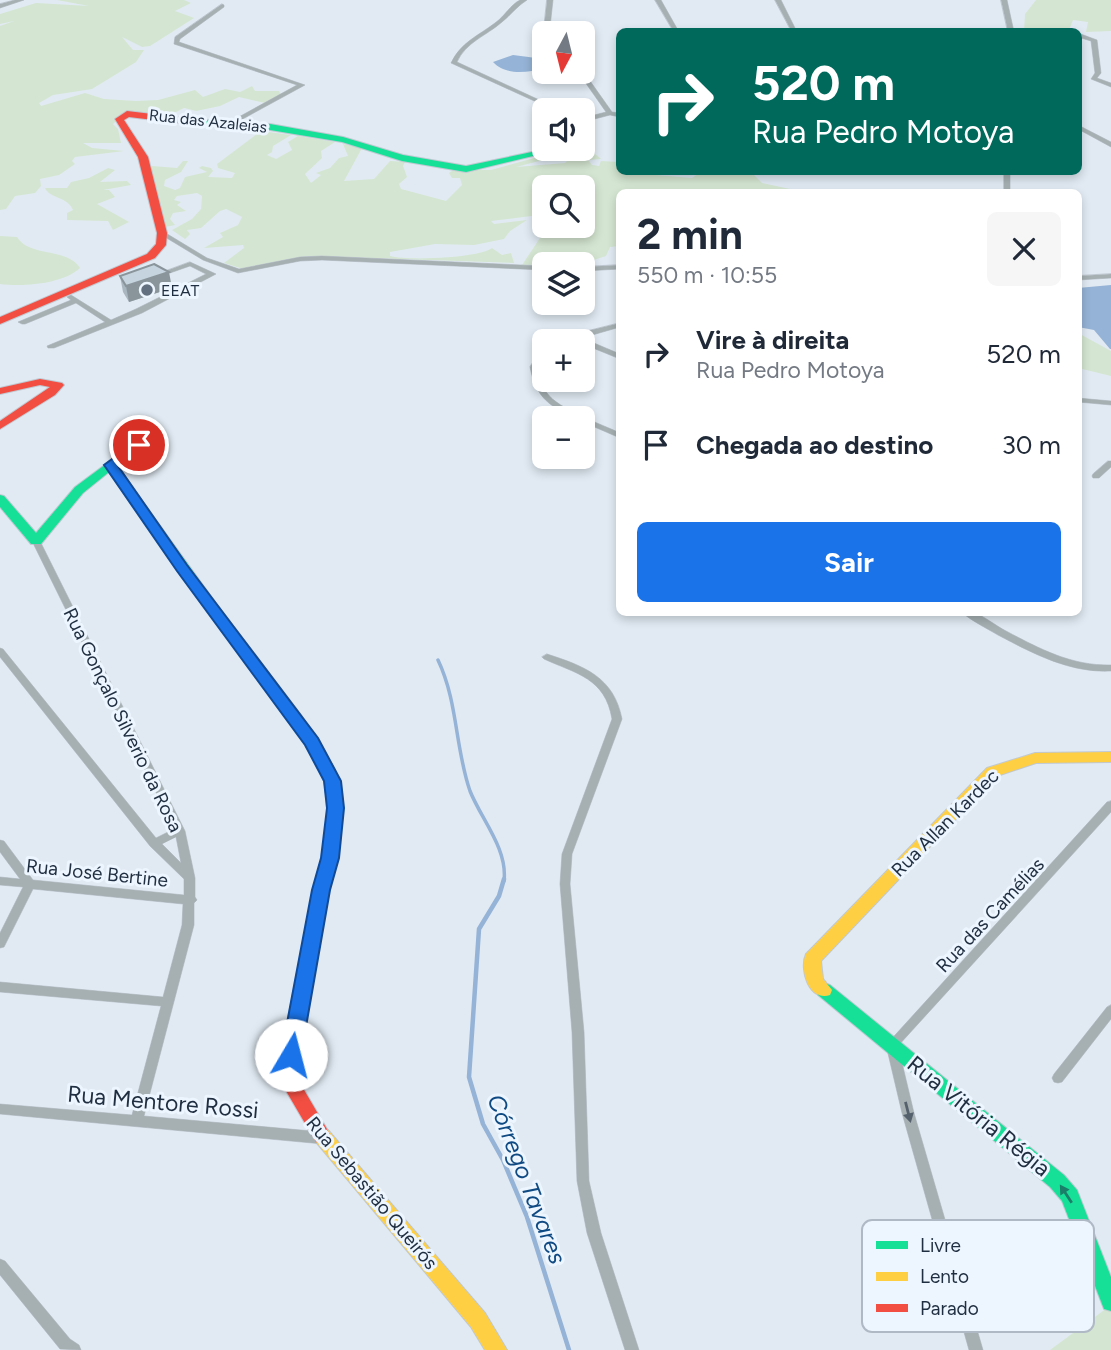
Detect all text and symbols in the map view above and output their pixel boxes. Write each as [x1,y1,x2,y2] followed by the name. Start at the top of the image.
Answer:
[532,21,595,84] north arrow
[532,21,595,469] map controls
[752,53,895,112] text: 520 m
[637,56,728,147] icon: right
[532,98,595,161] button: sound
[148,105,268,137] street label: Rua das Azaleias
[752,113,1014,151] text: Rua Pedro Motoya
[532,175,595,238] button: search
[637,209,743,260] text: 2 min
[987,212,1061,286] button: close
[532,252,595,315] button: layers
[637,261,777,289] text: 550 m · 10:55
[161,281,200,300] place label: EEAT
[139,282,155,298] marker: EEAT
[696,324,849,356] text: Vire à direita
[532,329,595,392] button: +
[637,335,675,373] icon: right
[986,338,1061,370] text: 520 m
[696,356,885,384] text: Rua Pedro Motoya
[532,406,595,469] button: −
[109,415,169,475] pin
[120,426,158,464] icon: arrive
[637,426,675,464] icon: arrive
[696,429,933,461] text: Chegada ao destino
[1002,429,1061,461] text: 30 m
[637,522,1061,602] button: Sair
[59,604,187,836] street label: Rua Gonçalo Silverio da Rosa
[887,765,1003,881] street label: Rua Allan Kardec
[931,853,1049,977] street label: Rua das Camélias
[25,854,169,892] street label: Rua José Bertine
[254,1018,328,1092] position arrow
[902,1050,1056,1182] street label: Rua Vitória Régia
[66,1080,260,1124] street label: Rua Mentore Rossi
[481,1090,573,1268] water label: Córrego Tavares
[903,1101,914,1123] one-way arrow
[301,1112,443,1274] street label: Rua Sebastião Queirós
[1060,1184,1073,1204] one-way arrow
[862,1220,1094,1332] legend
[920,1234,961,1257] text: Livre
[920,1265,969,1288] text: Lento
[920,1297,979,1320] text: Parado

